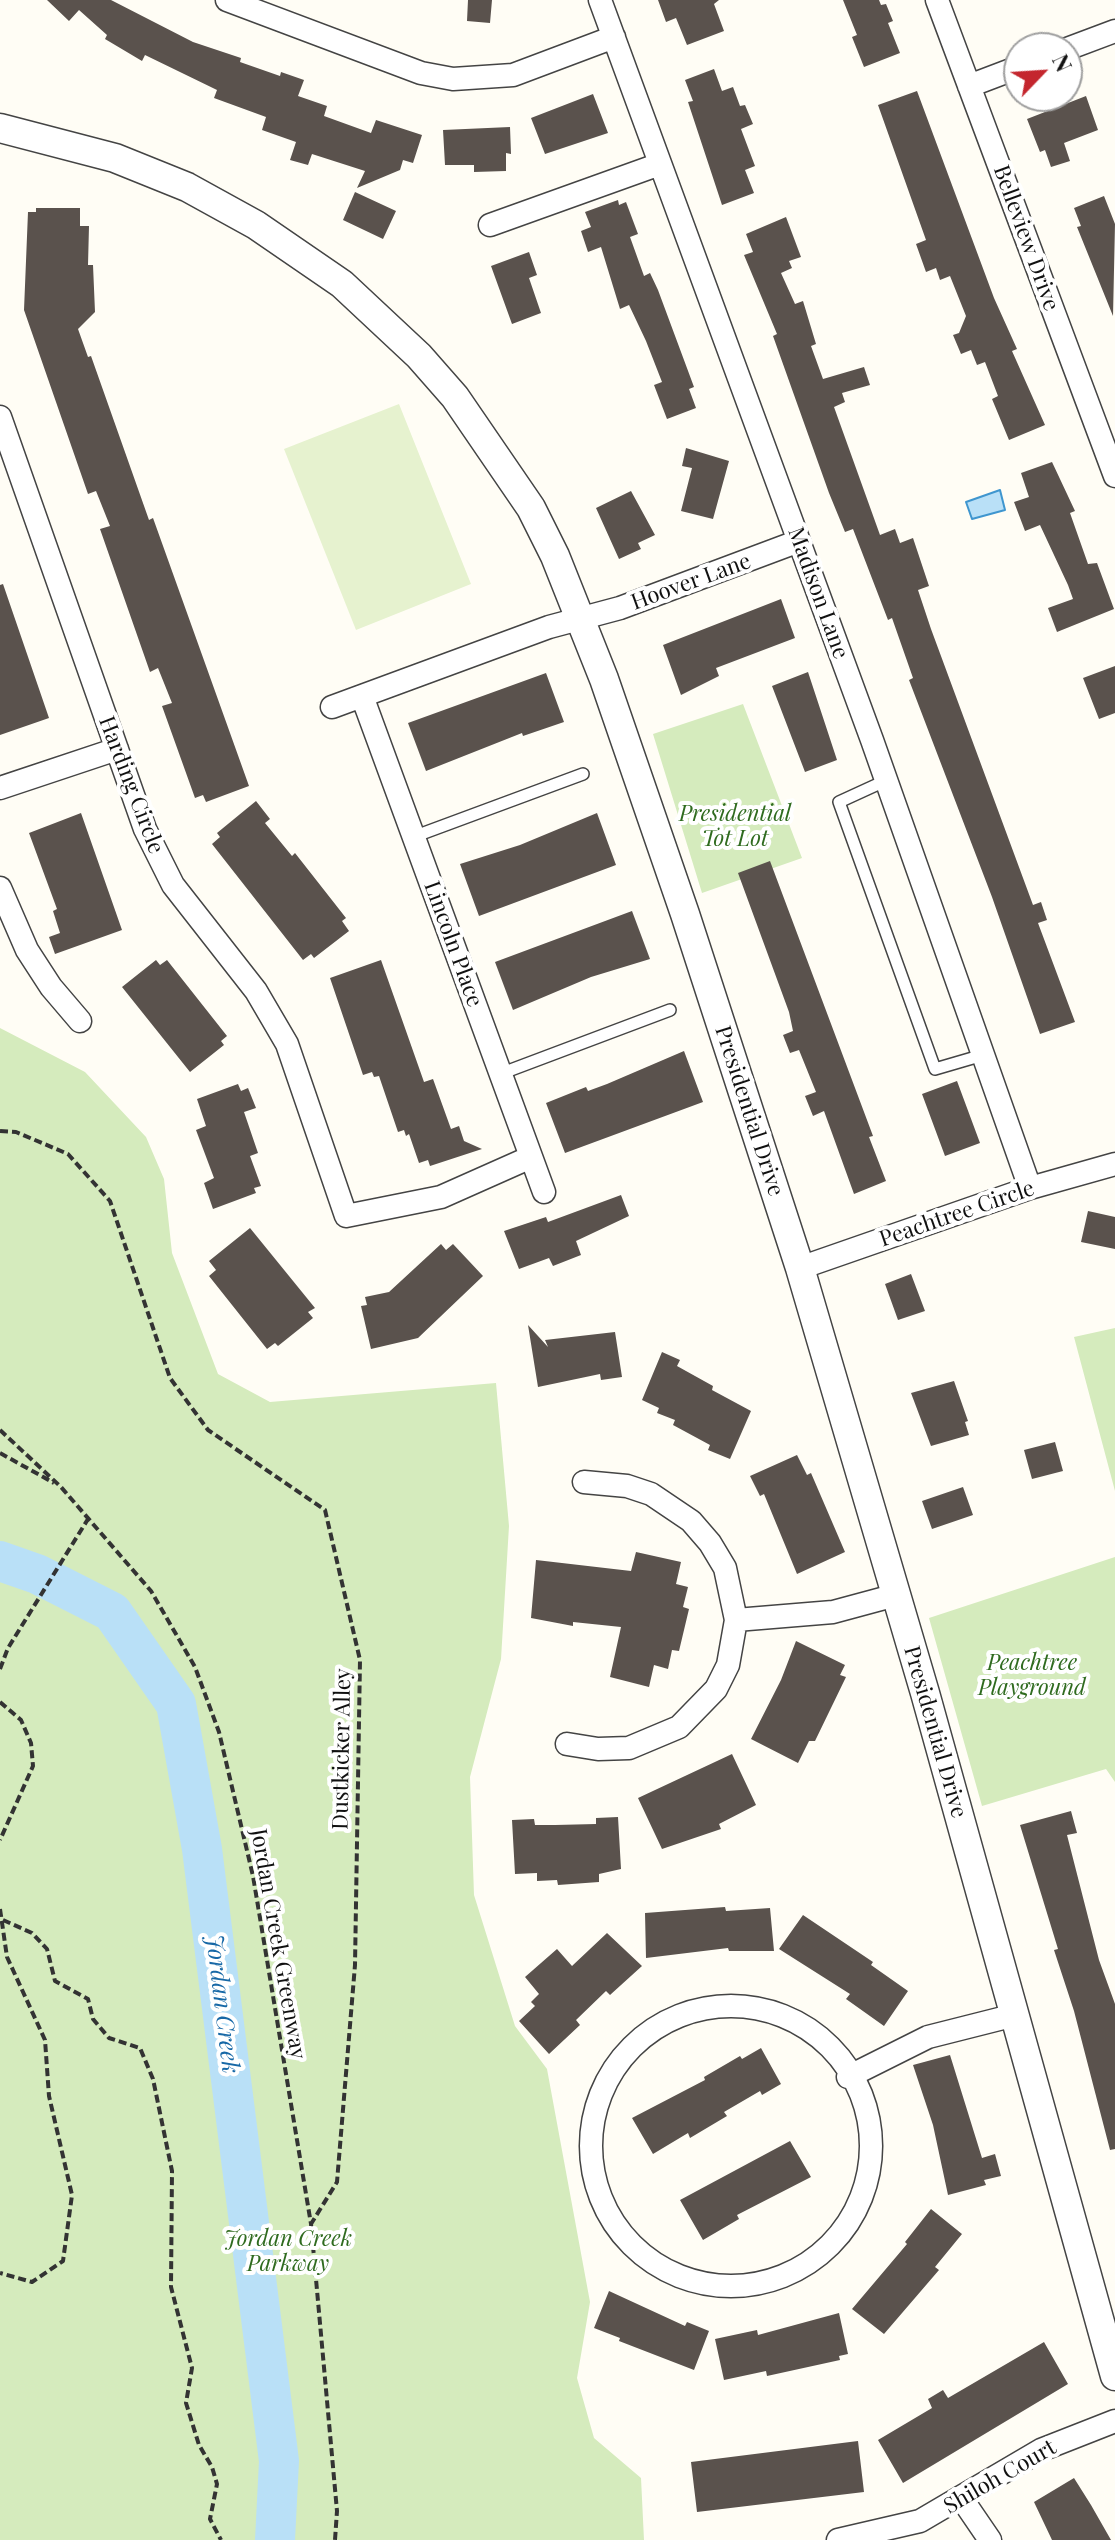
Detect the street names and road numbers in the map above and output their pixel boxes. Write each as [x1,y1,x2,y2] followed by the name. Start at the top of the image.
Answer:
[987,162,1065,314] street label: Belleview Drive
[782,524,854,662] street label: Madison Lane
[628,548,754,616] street label: Hoover Lane
[93,713,169,857] street label: Harding Circle
[418,878,488,1010] street label: Lincoln Place
[709,1023,789,1199] street label: Presidential Drive
[876,1175,1038,1253] street label: Peachtree Circle
[898,1643,972,1821] street label: Presidential Drive
[327,1668,357,1830] street label: Dustkicker Alley
[245,1827,311,2061] street label: Jordan Creek Greenway
[939,2434,1061,2520] street label: Shiloh Court

